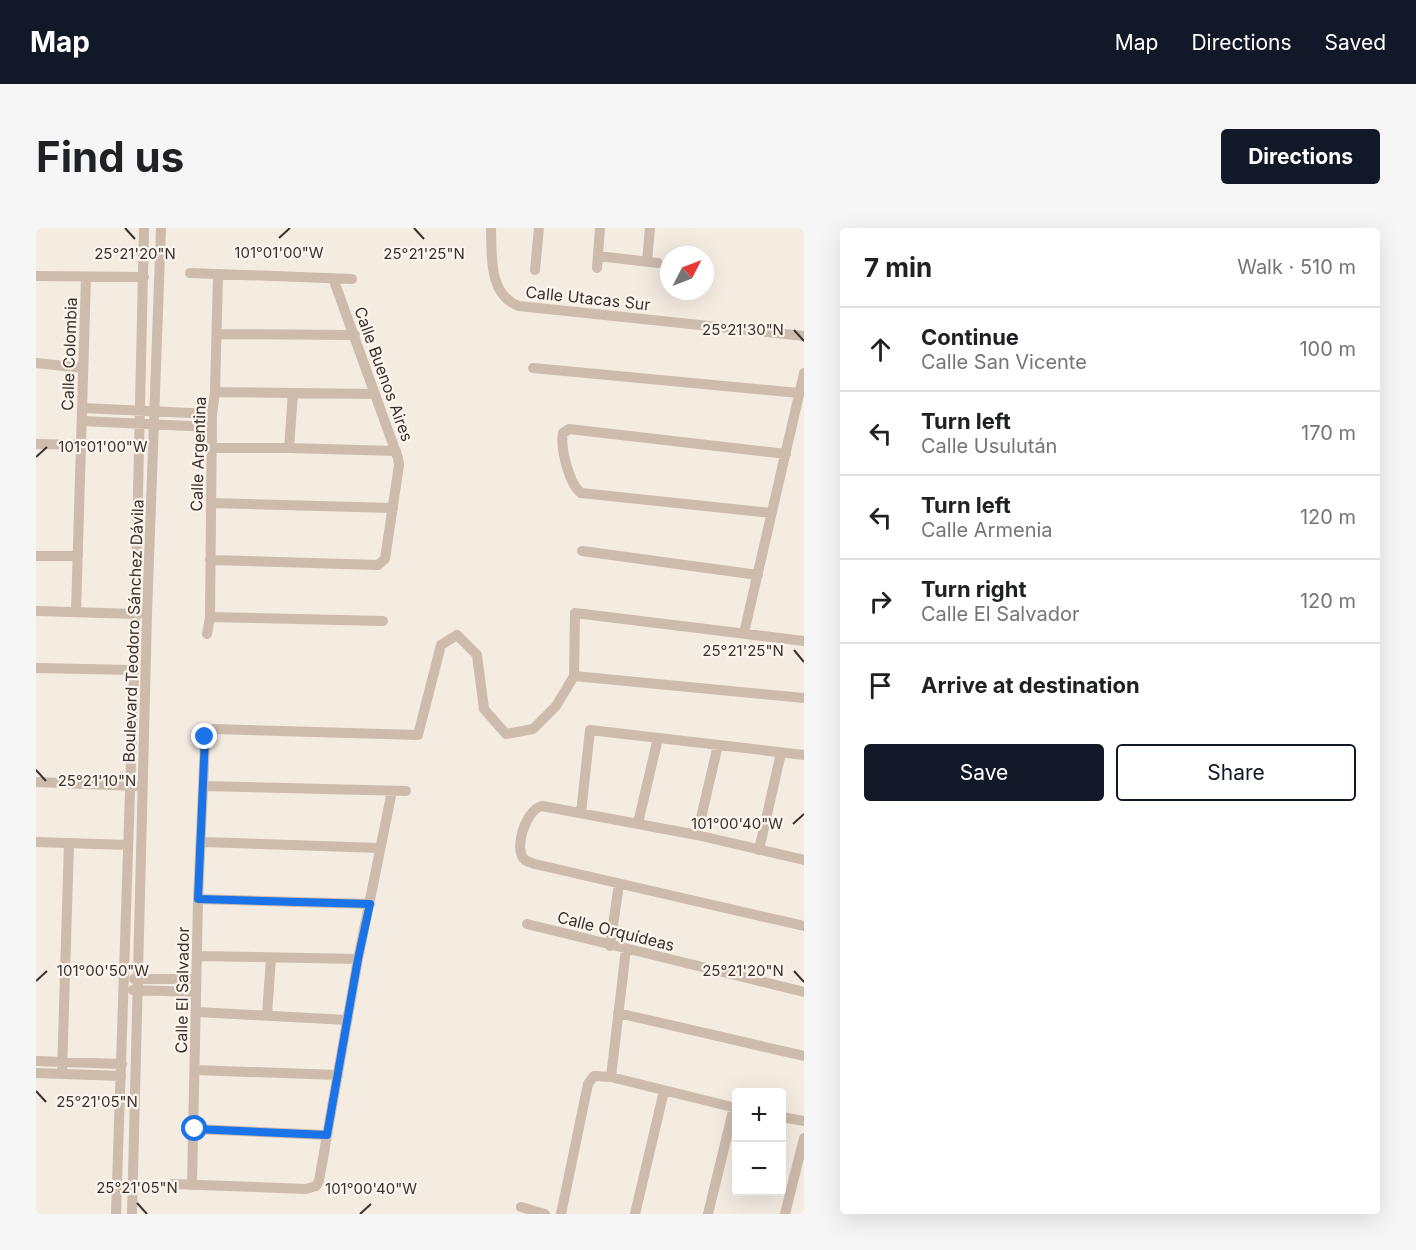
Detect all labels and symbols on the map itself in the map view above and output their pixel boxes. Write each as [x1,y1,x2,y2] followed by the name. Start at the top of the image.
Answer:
[234,243,324,262] text: 101°01'00"W
[94,244,176,263] text: 25°21'20"N
[383,244,465,263] text: 25°21'25"N
[660,246,714,300] north arrow
[525,281,651,315] street label: Calle Utacas Sur
[57,297,81,411] street label: Calle Colombia
[350,304,418,444] street label: Calle Buenos Aires
[702,320,784,339] text: 25°21'30"N
[186,396,210,512] street label: Calle Argentina
[58,437,148,456] text: 101°01'00"W
[118,499,148,763] street label: Boulevard Teodoro Sánchez Dávila
[702,641,784,660] text: 25°21'25"N
[191,723,217,749] route end
[58,771,136,790] text: 25°21'10"N
[691,814,783,833] text: 101°00'40"W
[555,907,677,955] street label: Calle Orquídeas
[171,926,193,1054] street label: Calle El Salvador
[57,961,149,980] text: 101°00'50"W
[702,961,784,980] text: 25°21'20"N
[56,1092,138,1111] text: 25°21'05"N
[181,1115,207,1141] route start
[96,1178,178,1197] text: 25°21'05"N
[325,1179,417,1198] text: 101°00'40"W

